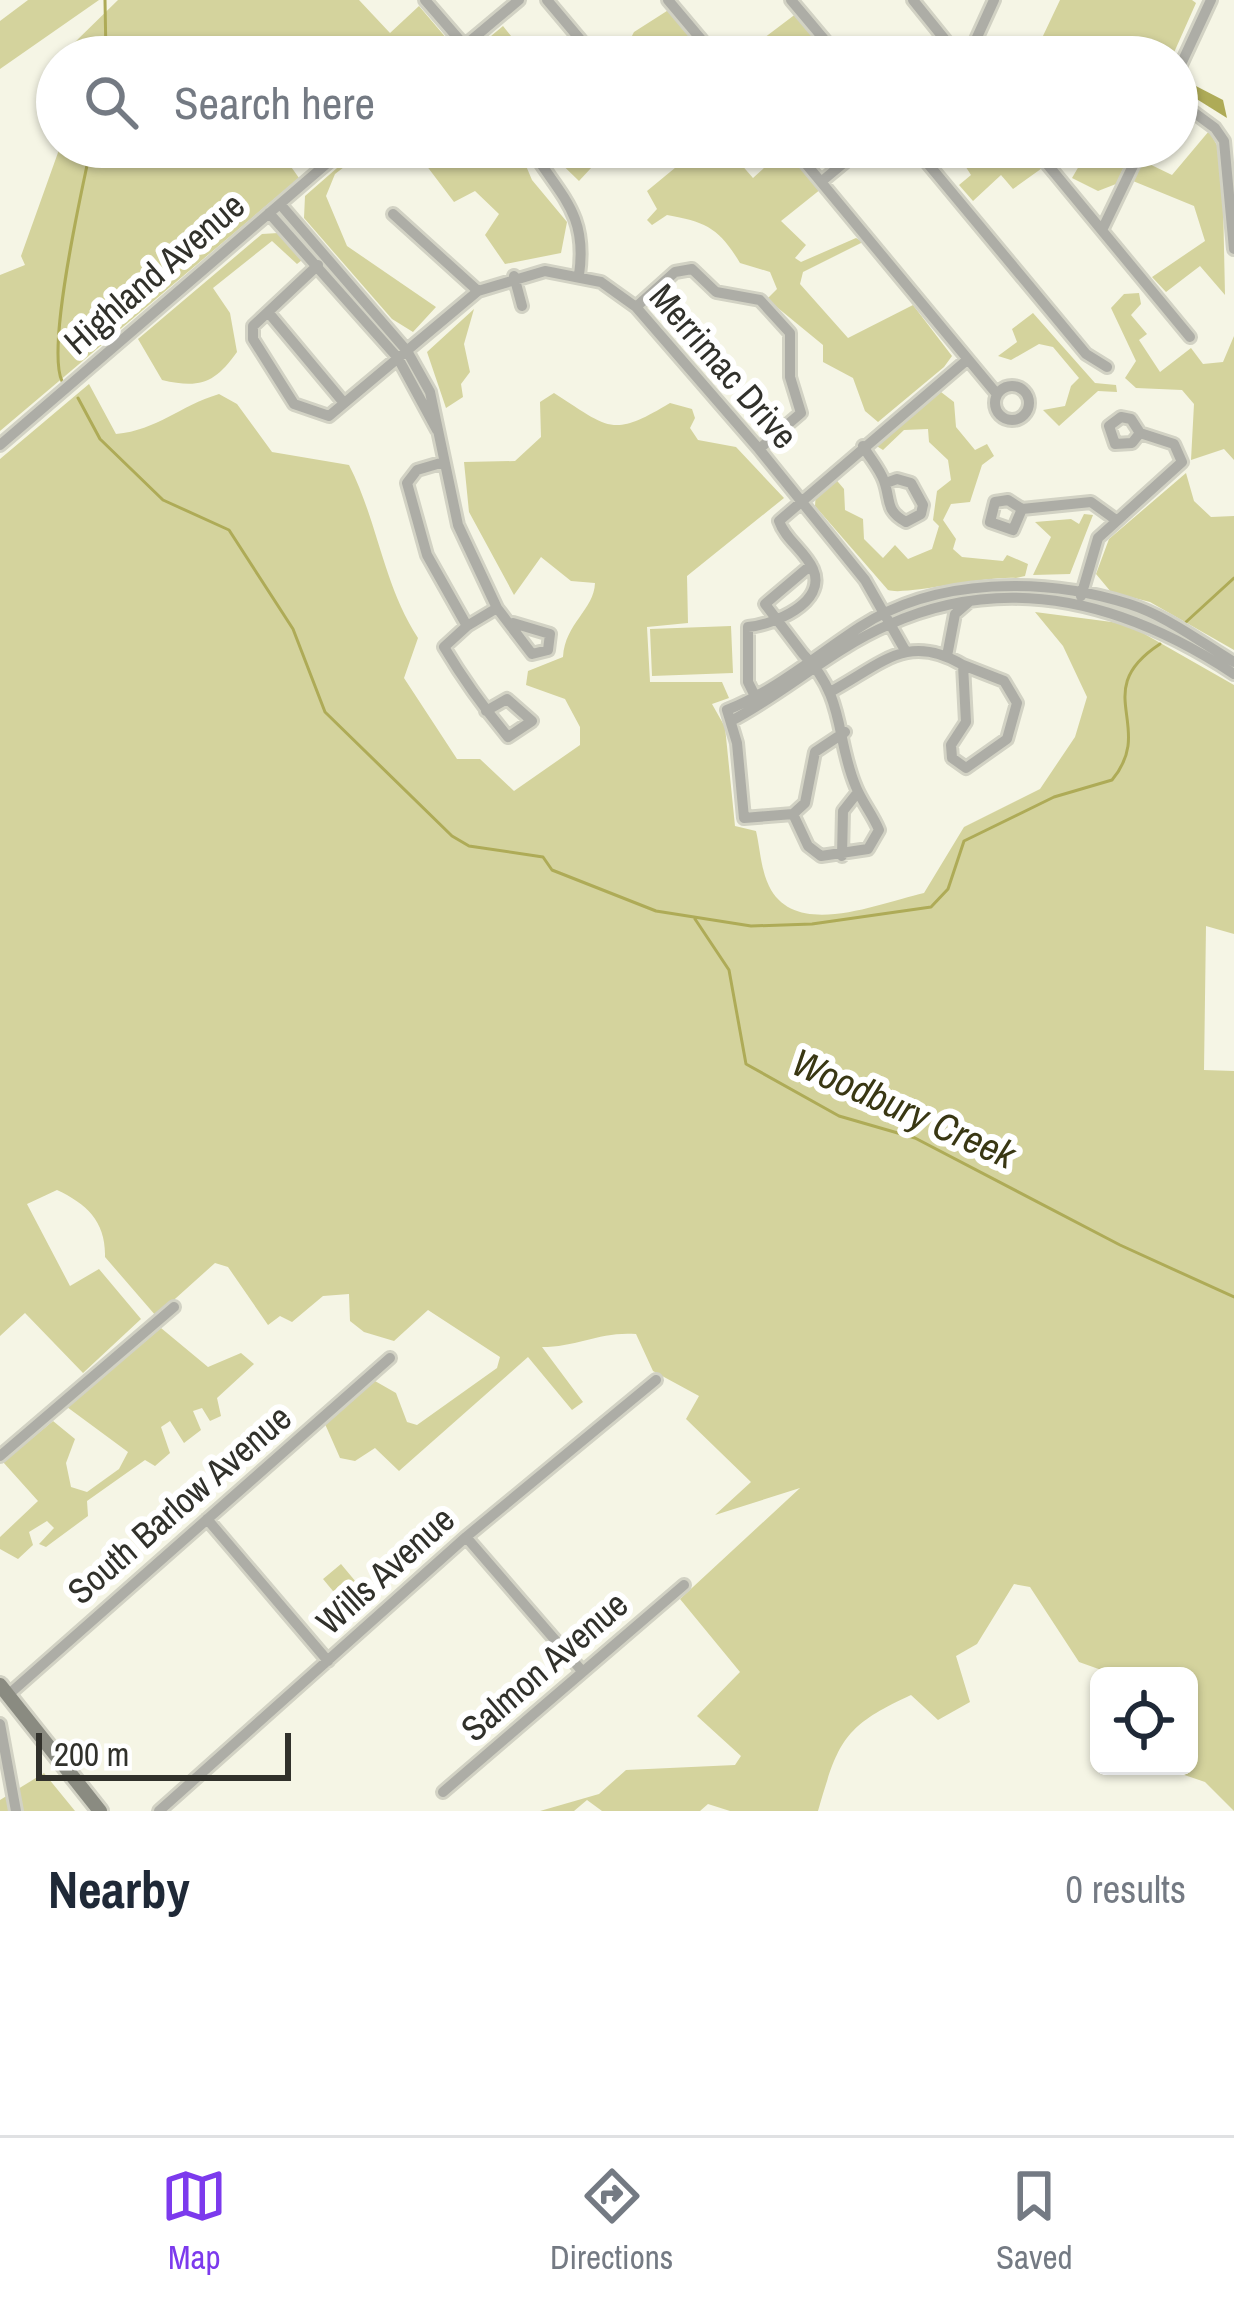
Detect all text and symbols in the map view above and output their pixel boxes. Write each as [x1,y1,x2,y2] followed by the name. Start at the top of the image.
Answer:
[36,36,1198,168] search box
[78,69,144,135] icon: search
[174,72,375,133] text: Search here
[54,181,254,365] street label: Highland Avenue
[639,274,809,458] street label: Merrimac Drive
[784,1036,1025,1181] water label: Woodbury Creek
[57,1393,301,1615] street label: South Barlow Avenue
[306,1495,464,1645] street label: Wills Avenue
[450,1580,638,1752] street label: Salmon Avenue
[1090,1667,1198,1775] map controls
[1090,1667,1198,1775] button: locate
[36,1727,291,1780] scale bar
[54,1732,129,1776] text: 200 m
[48,1855,190,1924] text: Nearby
[1065,1863,1186,1915] text: 0 results
[161,2163,227,2279] tab: Map
[550,2163,673,2279] tab: Directions
[996,2163,1073,2279] tab: Saved

